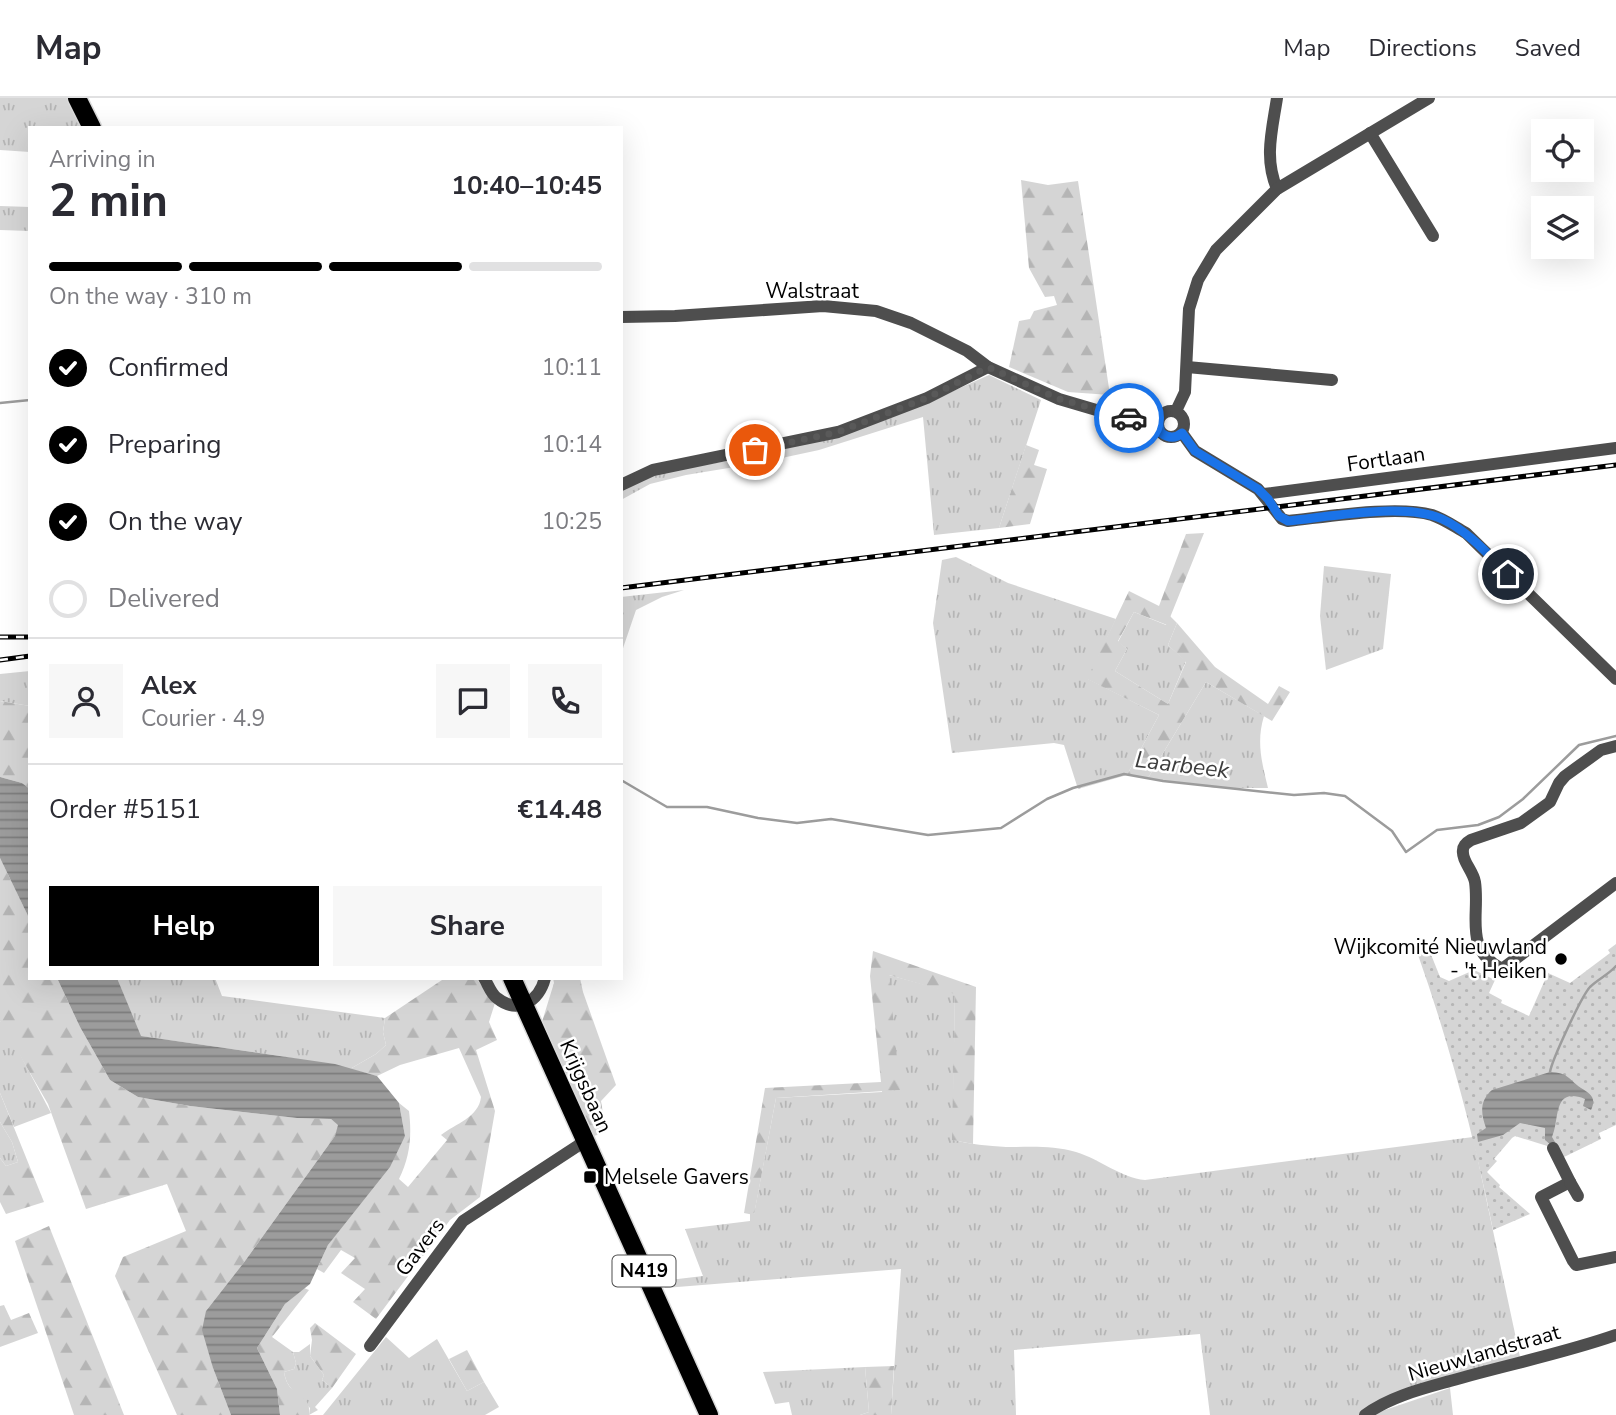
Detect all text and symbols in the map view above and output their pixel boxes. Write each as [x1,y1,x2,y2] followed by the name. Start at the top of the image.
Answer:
[35,26,102,71] text: Map
[1283,32,1330,64] text: Map
[1368,32,1477,64] text: Directions
[1515,32,1581,64] text: Saved
[1531,119,1594,259] map controls
[1531,119,1594,182] button: locate
[49,144,156,175] text: Arriving in
[451,168,602,203] text: 10:40–10:45
[49,169,168,232] text: 2 min
[1531,196,1594,259] button: layers
[765,277,859,305] street label: Walstraat
[49,281,252,312] text: On the way · 310 m
[49,349,87,387] icon: check
[108,350,229,385] text: Confirmed
[542,352,602,383] text: 10:11
[1094,383,1164,453] courier
[1110,399,1148,437] icon: car
[725,420,785,480] pin
[49,426,87,464] icon: check
[108,427,221,462] text: Preparing
[542,429,602,460] text: 10:14
[736,431,774,469] icon: bag
[1345,440,1427,478] street label: Fortlaan
[49,503,87,541] icon: check
[108,504,242,539] text: On the way
[542,506,602,537] text: 10:25
[1478,544,1538,604] pin
[1489,555,1527,593] icon: home
[108,581,220,616] text: Delivered
[49,664,123,738] button: person
[436,664,510,738] button: chat
[528,664,602,738] button: phone
[141,668,197,703] text: Alex
[141,703,265,734] text: Courier · 4.9
[1133,744,1231,786] water label: Laarbeek
[49,792,201,827] text: Order #5151
[518,792,602,827] text: €14.48
[49,886,319,966] button: Help
[333,886,602,966] button: Share
[1333,933,1547,985] place label: Wijkcomité Nieuwland - 't Heiken
[1553,951,1569,967] marker: Wijkcomité Nieuwland - 't Heiken
[553,1035,619,1137] street label: Krijgsbaan
[604,1163,749,1191] place label: Melsele Gavers
[582,1169,598,1185] marker: Melsele Gavers
[389,1212,451,1282] street label: Gavers
[612,1256,676,1287] road number: N419
[1405,1318,1564,1388] street label: Nieuwlandstraat

